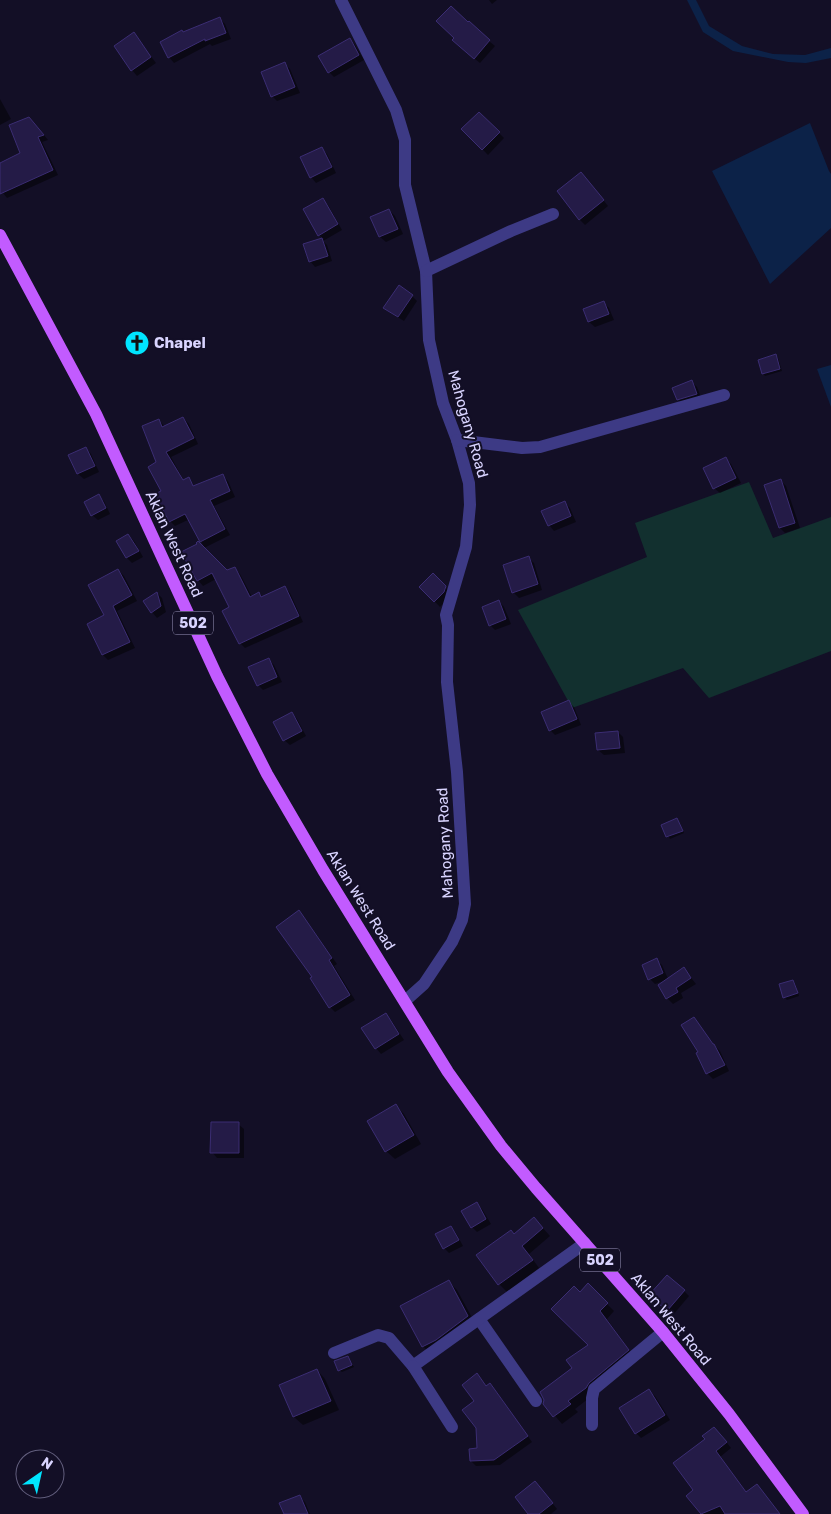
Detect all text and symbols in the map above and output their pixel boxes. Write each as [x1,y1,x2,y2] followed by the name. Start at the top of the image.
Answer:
[124,330,150,356] church icon: Chapel
[154,334,206,352] place label: Chapel
[444,368,492,480] street label: Mahogany Road
[142,488,206,600] street label: Aklan West Road
[173,612,213,634] road number: 502
[433,787,457,899] street label: Mahogany Road
[323,846,399,954] street label: Aklan West Road
[580,1248,620,1272] road number: 502
[627,1269,715,1369] street label: Aklan West Road
[15,1449,65,1499] north arrow
[38,1454,56,1474] text: N

